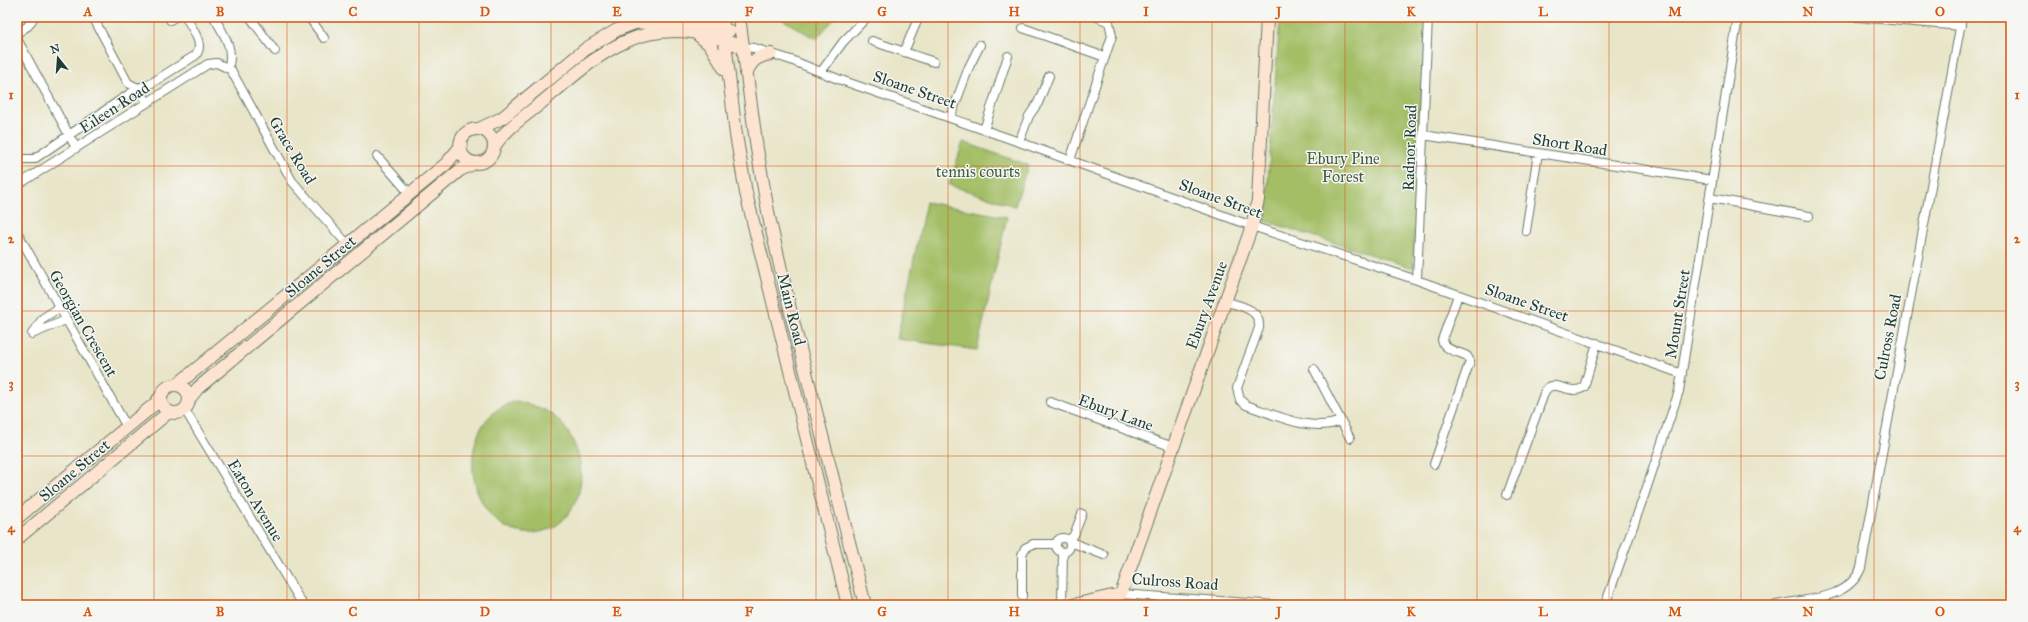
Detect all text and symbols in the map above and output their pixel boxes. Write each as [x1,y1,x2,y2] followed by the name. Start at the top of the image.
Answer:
[83,4,93,20] text: A
[216,4,225,20] text: B
[349,4,358,20] text: C
[480,4,490,20] text: D
[612,4,622,20] text: E
[745,4,754,20] text: F
[877,4,887,20] text: G
[1008,4,1020,20] text: H
[1143,4,1149,20] text: I
[1274,4,1282,20] text: J
[1406,4,1416,20] text: K
[1538,4,1548,20] text: L
[1668,4,1682,20] text: M
[1802,4,1814,20] text: N
[1935,4,1945,20] text: O
[38,38,78,78] north arrow
[49,41,62,56] text: N
[871,66,959,113] street label: Sloane Street
[76,78,153,137] street label: Eileen Road
[8,87,14,103] text: 1
[2014,87,2020,103] text: 1
[1398,105,1421,192] street label: Radnor Road
[265,113,320,187] street label: Grace Road
[1531,129,1609,160] street label: Short Road
[1306,149,1380,186] park label: Ebury Pine Forest
[936,162,1020,181] park label: tennis courts
[1177,175,1265,222] street label: Sloane Street
[8,231,15,247] text: 2
[281,231,360,302] street label: Sloane Street
[2014,231,2021,247] text: 2
[1182,258,1231,352] street label: Ebury Avenue
[44,266,122,381] street label: Georgian Crescent
[1661,268,1694,360] street label: Mount Street
[773,271,810,347] street label: Main Road
[1483,279,1571,326] street label: Sloane Street
[1870,293,1905,382] street label: Culross Road
[8,376,14,392] text: 3
[2014,376,2020,392] text: 3
[1076,390,1156,435] street label: Ebury Lane
[35,435,114,506] street label: Sloane Street
[224,456,288,545] street label: Eaton Avenue
[7,520,15,536] text: 4
[2013,520,2021,536] text: 4
[1131,569,1219,594] street label: Culross Road
[83,604,93,620] text: A
[216,604,225,620] text: B
[349,604,358,620] text: C
[480,604,490,620] text: D
[612,604,622,620] text: E
[745,604,754,620] text: F
[877,604,887,620] text: G
[1008,604,1020,620] text: H
[1143,604,1149,620] text: I
[1274,604,1282,620] text: J
[1406,604,1416,620] text: K
[1538,604,1548,620] text: L
[1668,604,1682,620] text: M
[1802,604,1814,620] text: N
[1935,604,1945,620] text: O

